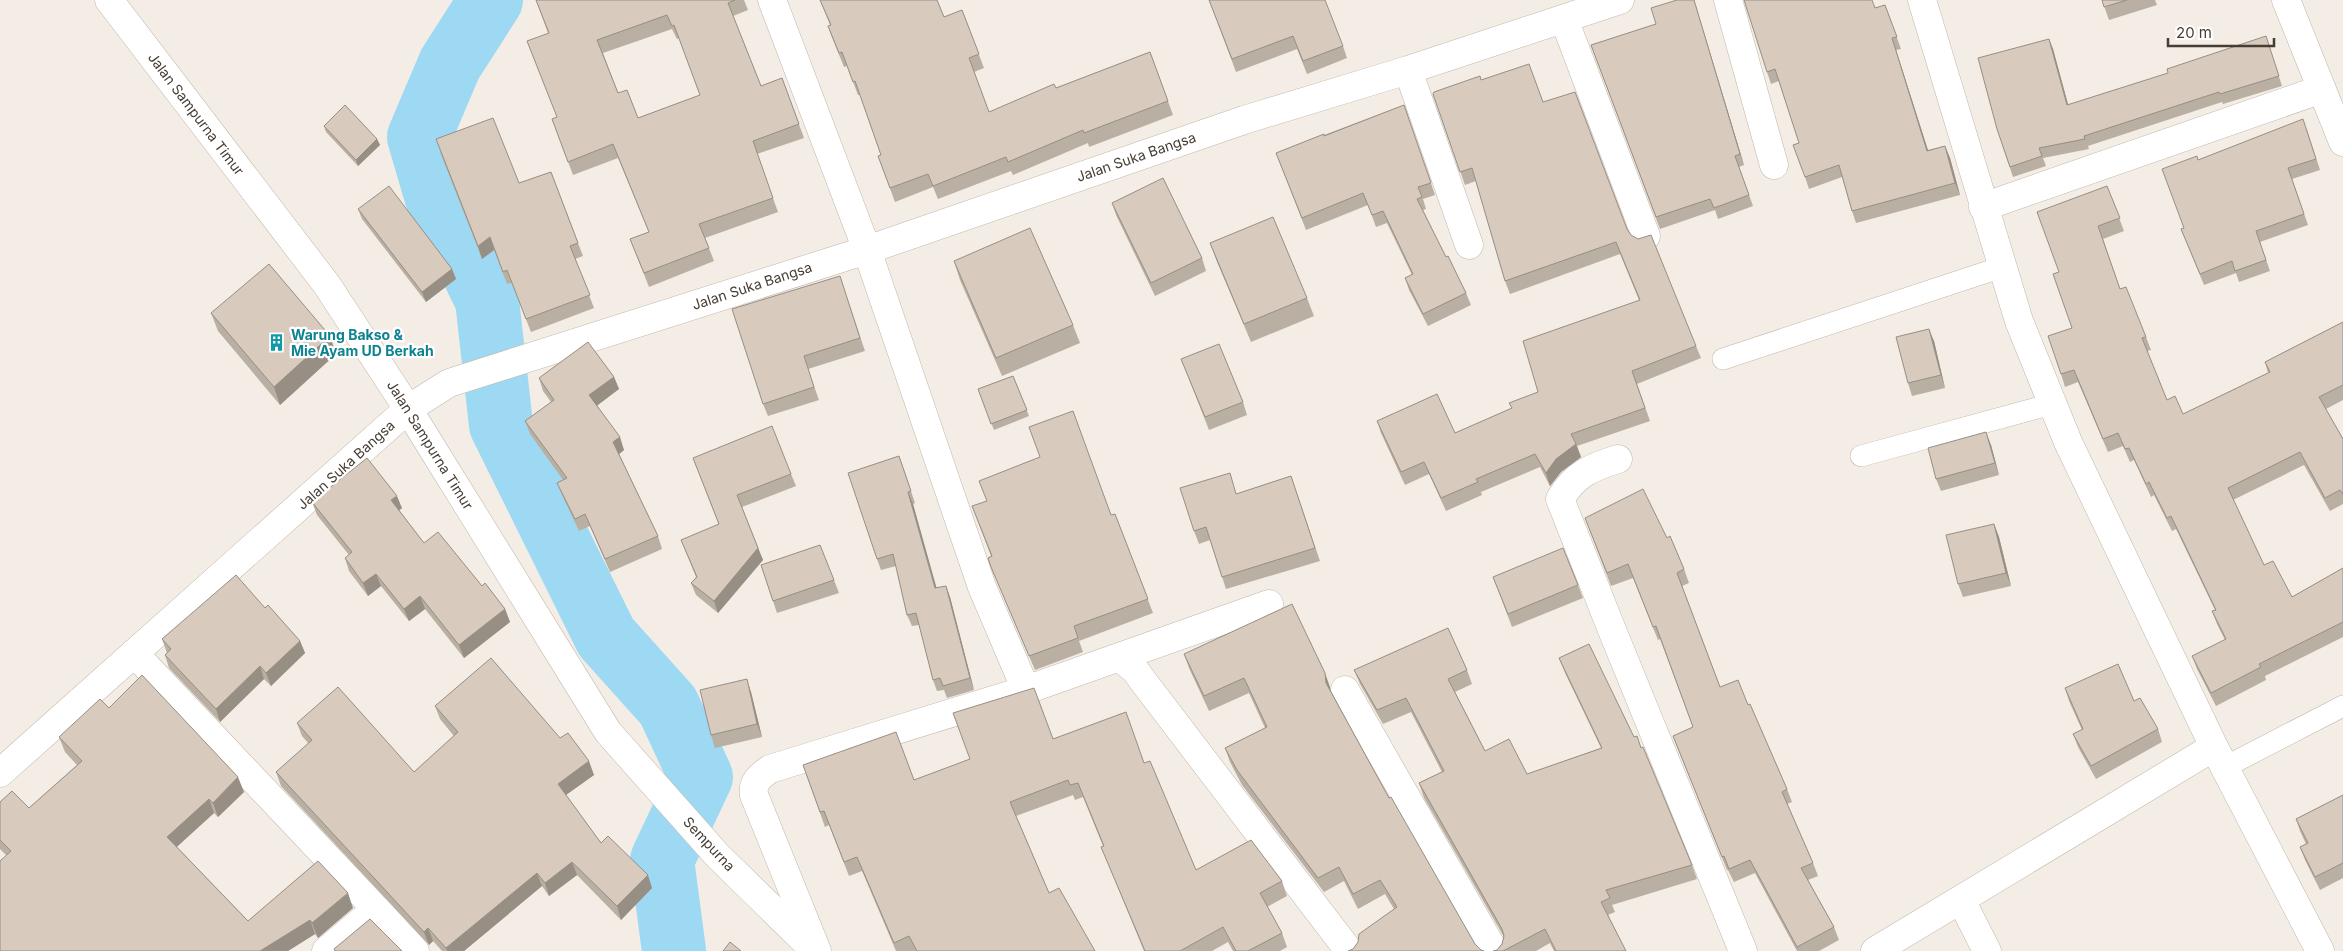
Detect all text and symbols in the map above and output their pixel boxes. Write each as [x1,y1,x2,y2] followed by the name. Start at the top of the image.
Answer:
[2168,15,2274,47] scale bar
[2176,23,2212,42] text: 20 m
[145,49,248,178] street label: Jalan Sampurna Timur
[1074,128,1198,185] street label: Jalan Suka Bangsa
[690,258,814,313] street label: Jalan Suka Bangsa
[291,326,434,359] place label: Warung Bakso & Mie Ayam UD Berkah
[267,333,287,353] building icon: Warung Bakso & Mie Ayam UD Berkah
[384,377,477,512] street label: Jalan Sampurna Timur
[293,416,398,513] street label: Jalan Suka Bangsa
[680,813,739,874] street label: Sempurna

